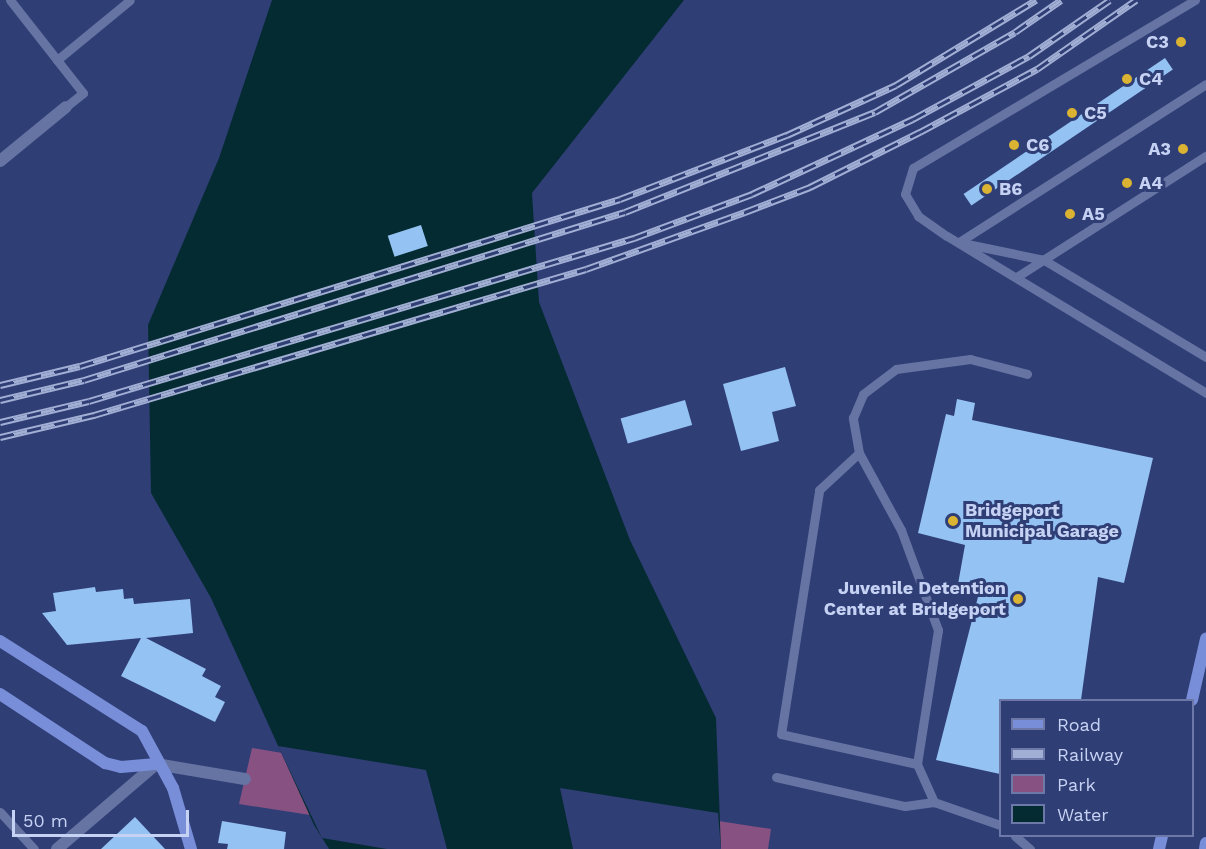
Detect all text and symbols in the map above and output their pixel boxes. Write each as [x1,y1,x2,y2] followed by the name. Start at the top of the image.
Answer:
[1146,31,1169,53] place label: C3
[1174,35,1188,49] marker: C3
[1139,68,1163,90] place label: C4
[1120,72,1134,86] marker: C4
[1084,102,1107,124] place label: C5
[1065,106,1079,120] marker: C5
[1026,134,1049,156] place label: C6
[1007,138,1021,152] marker: C6
[1148,138,1171,160] place label: A3
[1176,142,1190,156] marker: A3
[1139,172,1163,194] place label: A4
[1120,176,1134,190] marker: A4
[999,178,1022,200] place label: B6
[980,182,994,196] marker: B6
[1082,203,1105,225] place label: A5
[1063,207,1077,221] marker: A5
[965,500,1119,542] place label: Bridgeport Municipal Garage
[946,514,960,528] marker: Bridgeport Municipal Garage
[823,578,1006,620] place label: Juvenile Detention Center at Bridgeport
[1011,592,1025,606] marker: Juvenile Detention Center at Bridgeport
[999,699,1194,837] legend
[1057,714,1101,735] text: Road
[1057,744,1123,765] text: Railway
[1057,774,1096,795] text: Park
[15,798,192,836] scale bar
[1057,804,1109,825] text: Water
[23,810,68,831] text: 50 m

